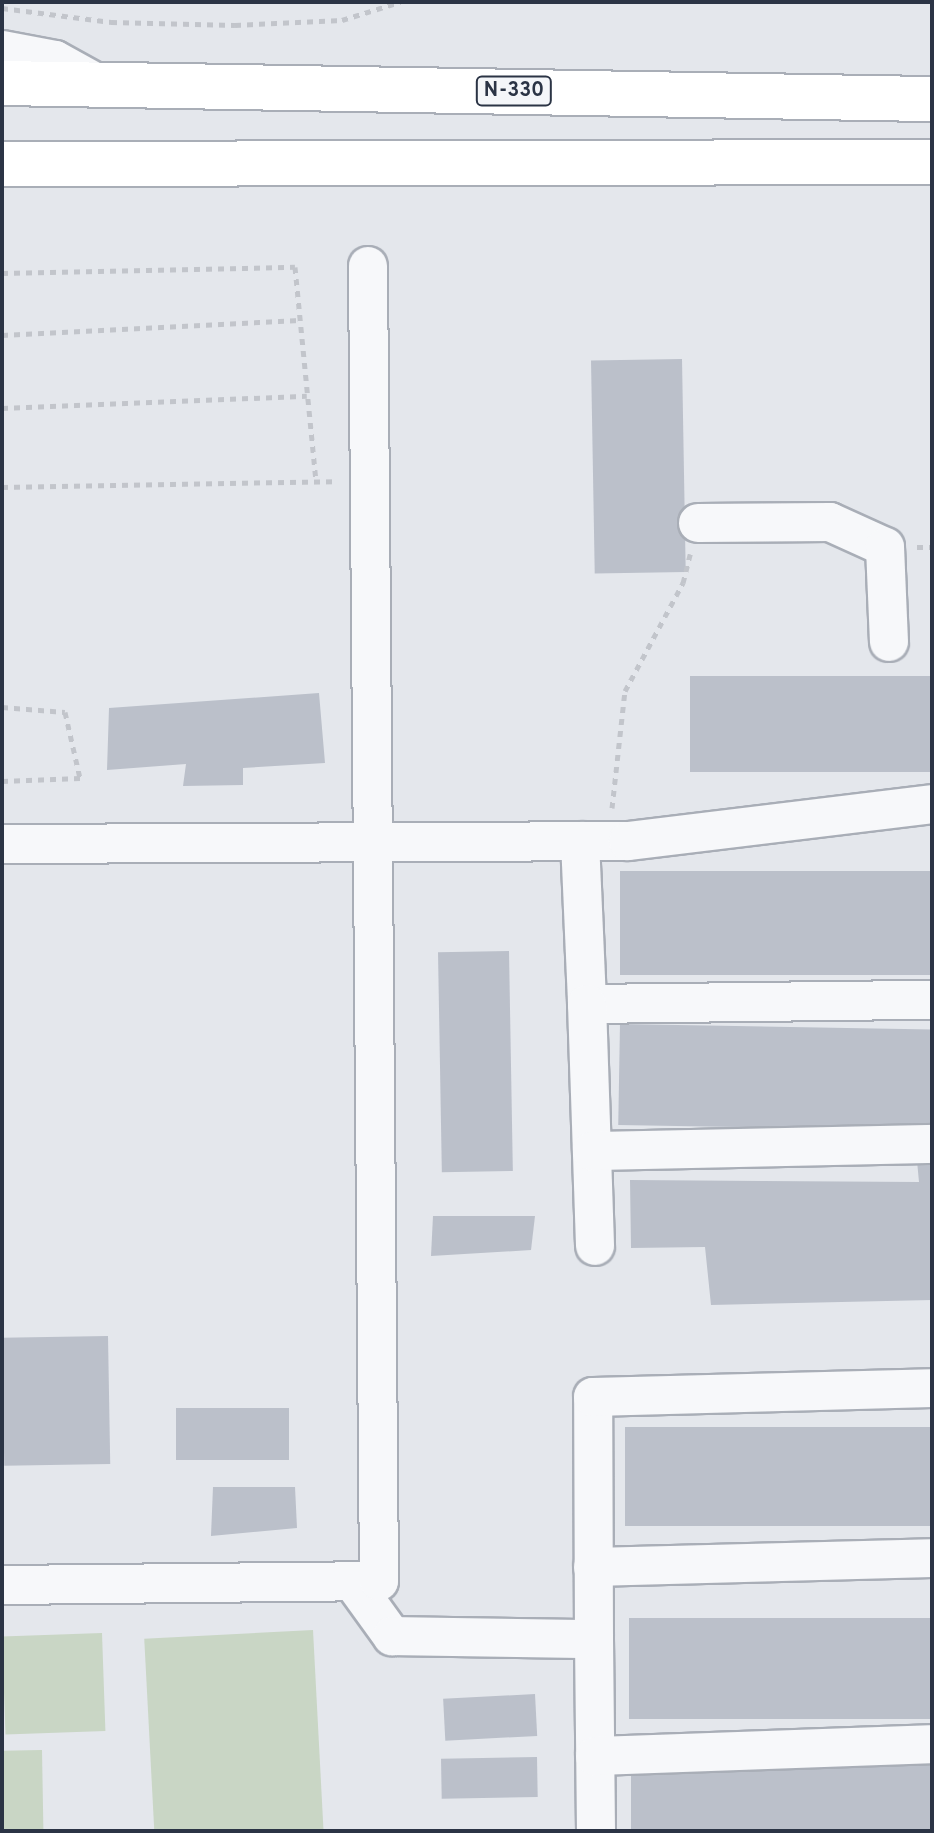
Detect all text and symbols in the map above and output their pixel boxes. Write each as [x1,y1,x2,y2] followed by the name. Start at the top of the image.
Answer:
[474,75,554,107] road number: N-330

